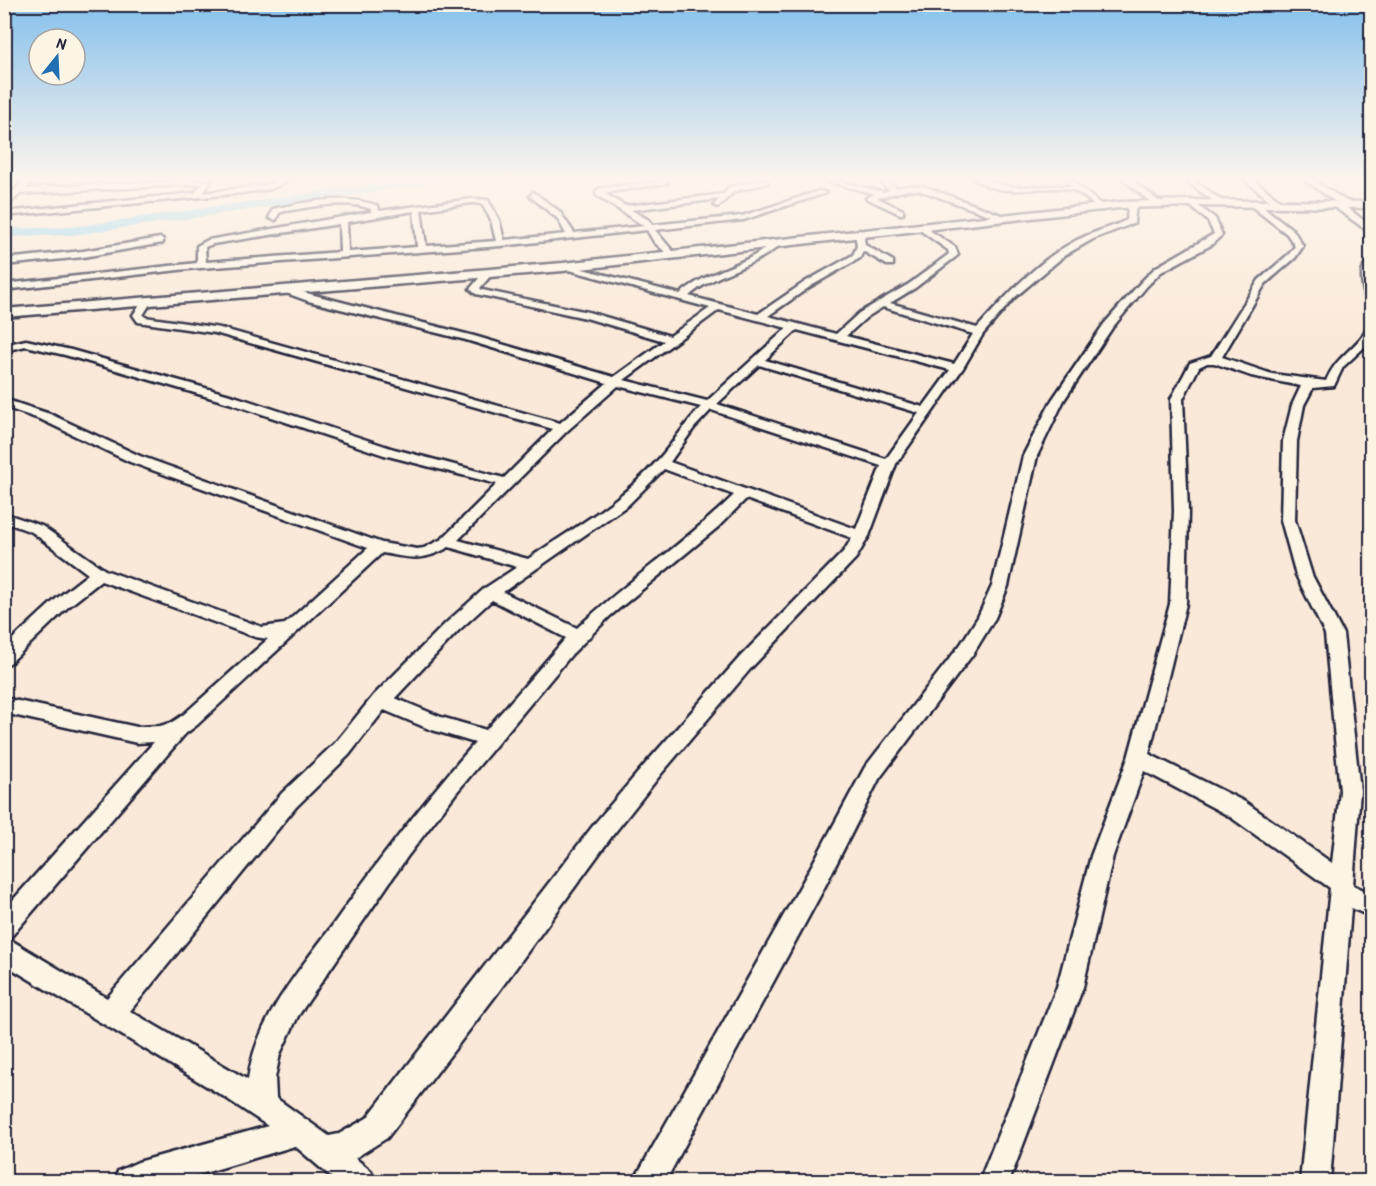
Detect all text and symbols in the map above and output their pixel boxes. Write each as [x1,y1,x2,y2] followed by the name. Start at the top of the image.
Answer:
[27,27,87,87] north arrow
[54,31,70,55] text: N

